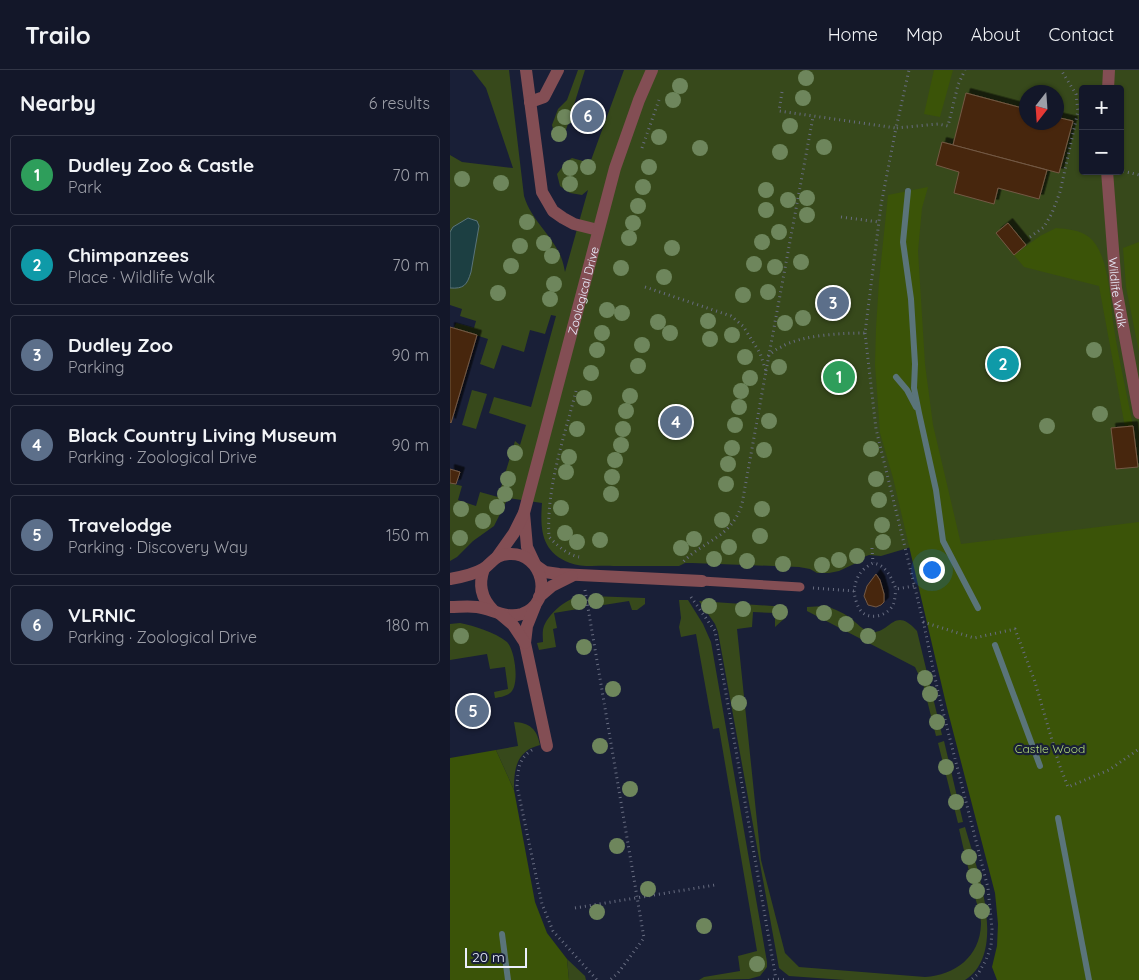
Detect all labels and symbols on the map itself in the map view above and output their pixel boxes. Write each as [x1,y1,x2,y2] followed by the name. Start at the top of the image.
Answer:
[1019,85,1064,130] north arrow
[572,97,604,135] pin: 6
[564,244,602,336] street label: Zoological Drive
[1106,257,1131,329] street label: Wildlife Walk
[817,284,849,322] pin: 3
[987,345,1019,383] pin: 2
[823,358,855,396] pin: 1
[660,403,692,441] pin: 4
[919,557,945,583] your location
[457,692,489,730] pin: 5
[1015,741,1085,756] park label: Castle Wood
[465,945,528,968] scale bar

